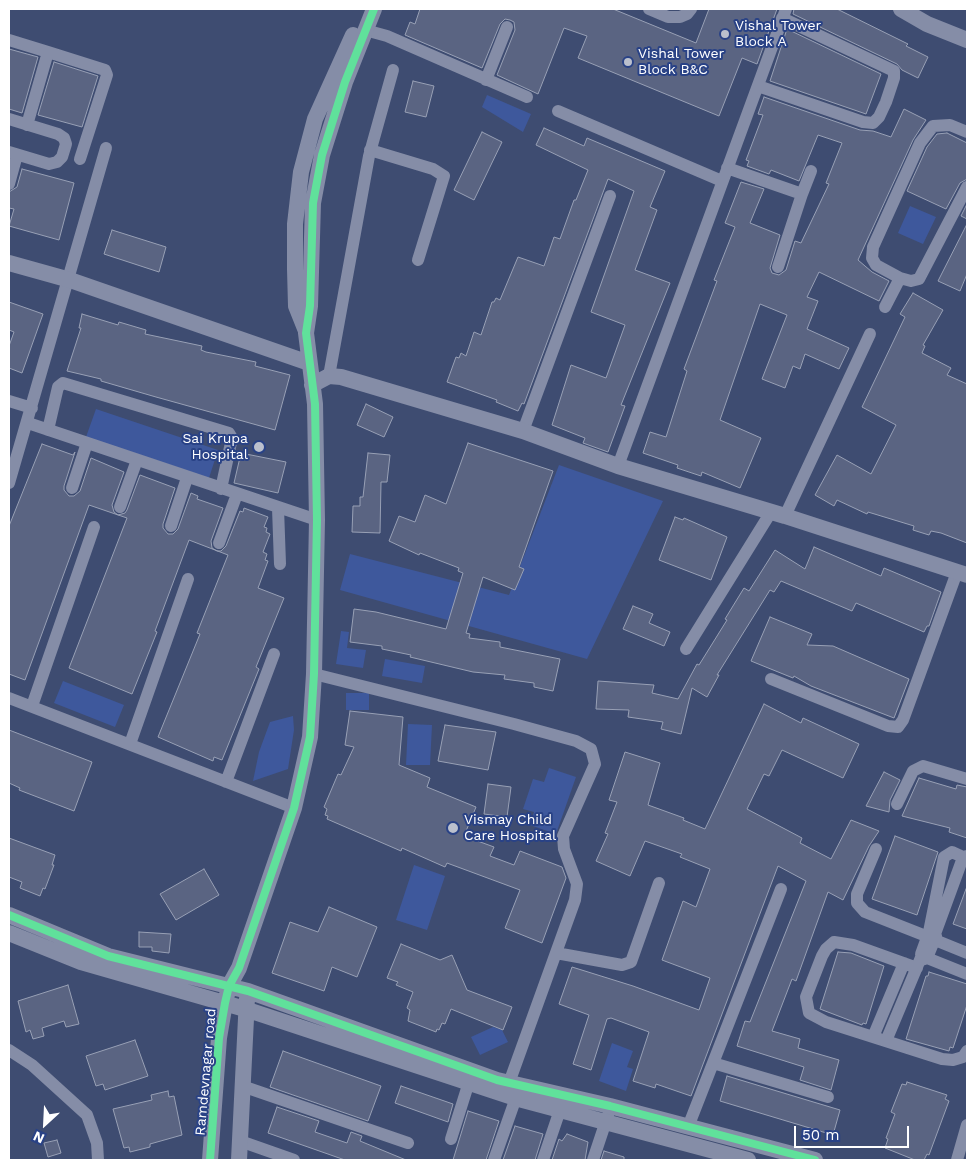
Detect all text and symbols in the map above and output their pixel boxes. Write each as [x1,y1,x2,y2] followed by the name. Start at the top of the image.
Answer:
[735,18,821,50] place label: Vishal Tower Block A
[719,28,731,40] marker: Vishal Tower Block A
[638,46,724,78] place label: Vishal Tower Block B&C
[622,56,634,68] marker: Vishal Tower Block B&C
[183,431,248,464] place label: Sai Krupa Hospital
[252,440,266,454] marker: Sai Krupa Hospital
[464,812,556,844] place label: Vismay Child Care Hospital
[446,821,460,835] marker: Vismay Child Care Hospital
[192,1008,220,1136] street label: Ramdevnagar road
[20,1099,70,1149] north arrow
[796,1116,911,1148] scale bar
[802,1126,839,1144] text: 50 m
[31,1128,47,1147] text: N

